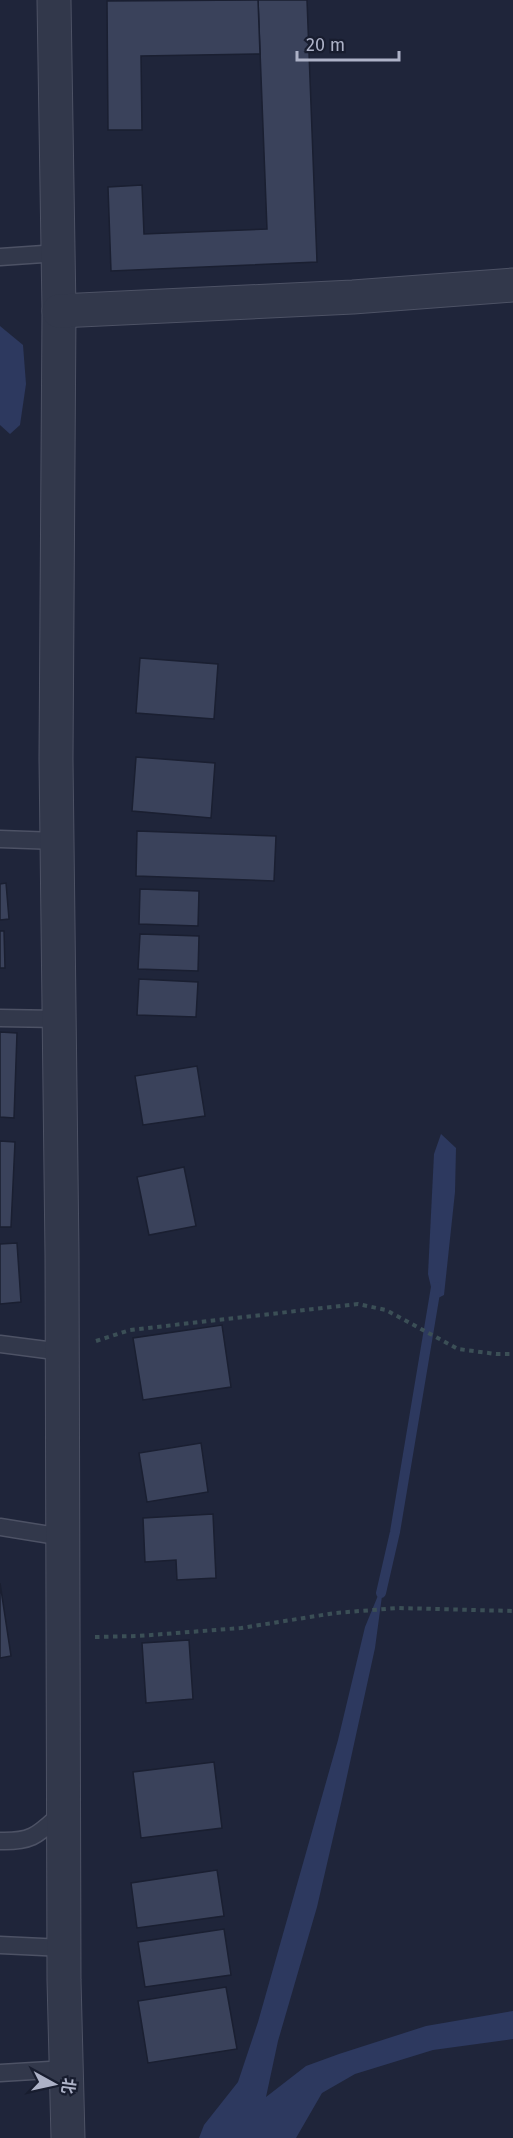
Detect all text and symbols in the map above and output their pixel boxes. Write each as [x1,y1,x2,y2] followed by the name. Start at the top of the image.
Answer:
[297,24,399,62] scale bar
[306,34,345,56] text: 20 m
[24,2054,84,2114] north arrow
[58,2077,79,2095] text: 北

